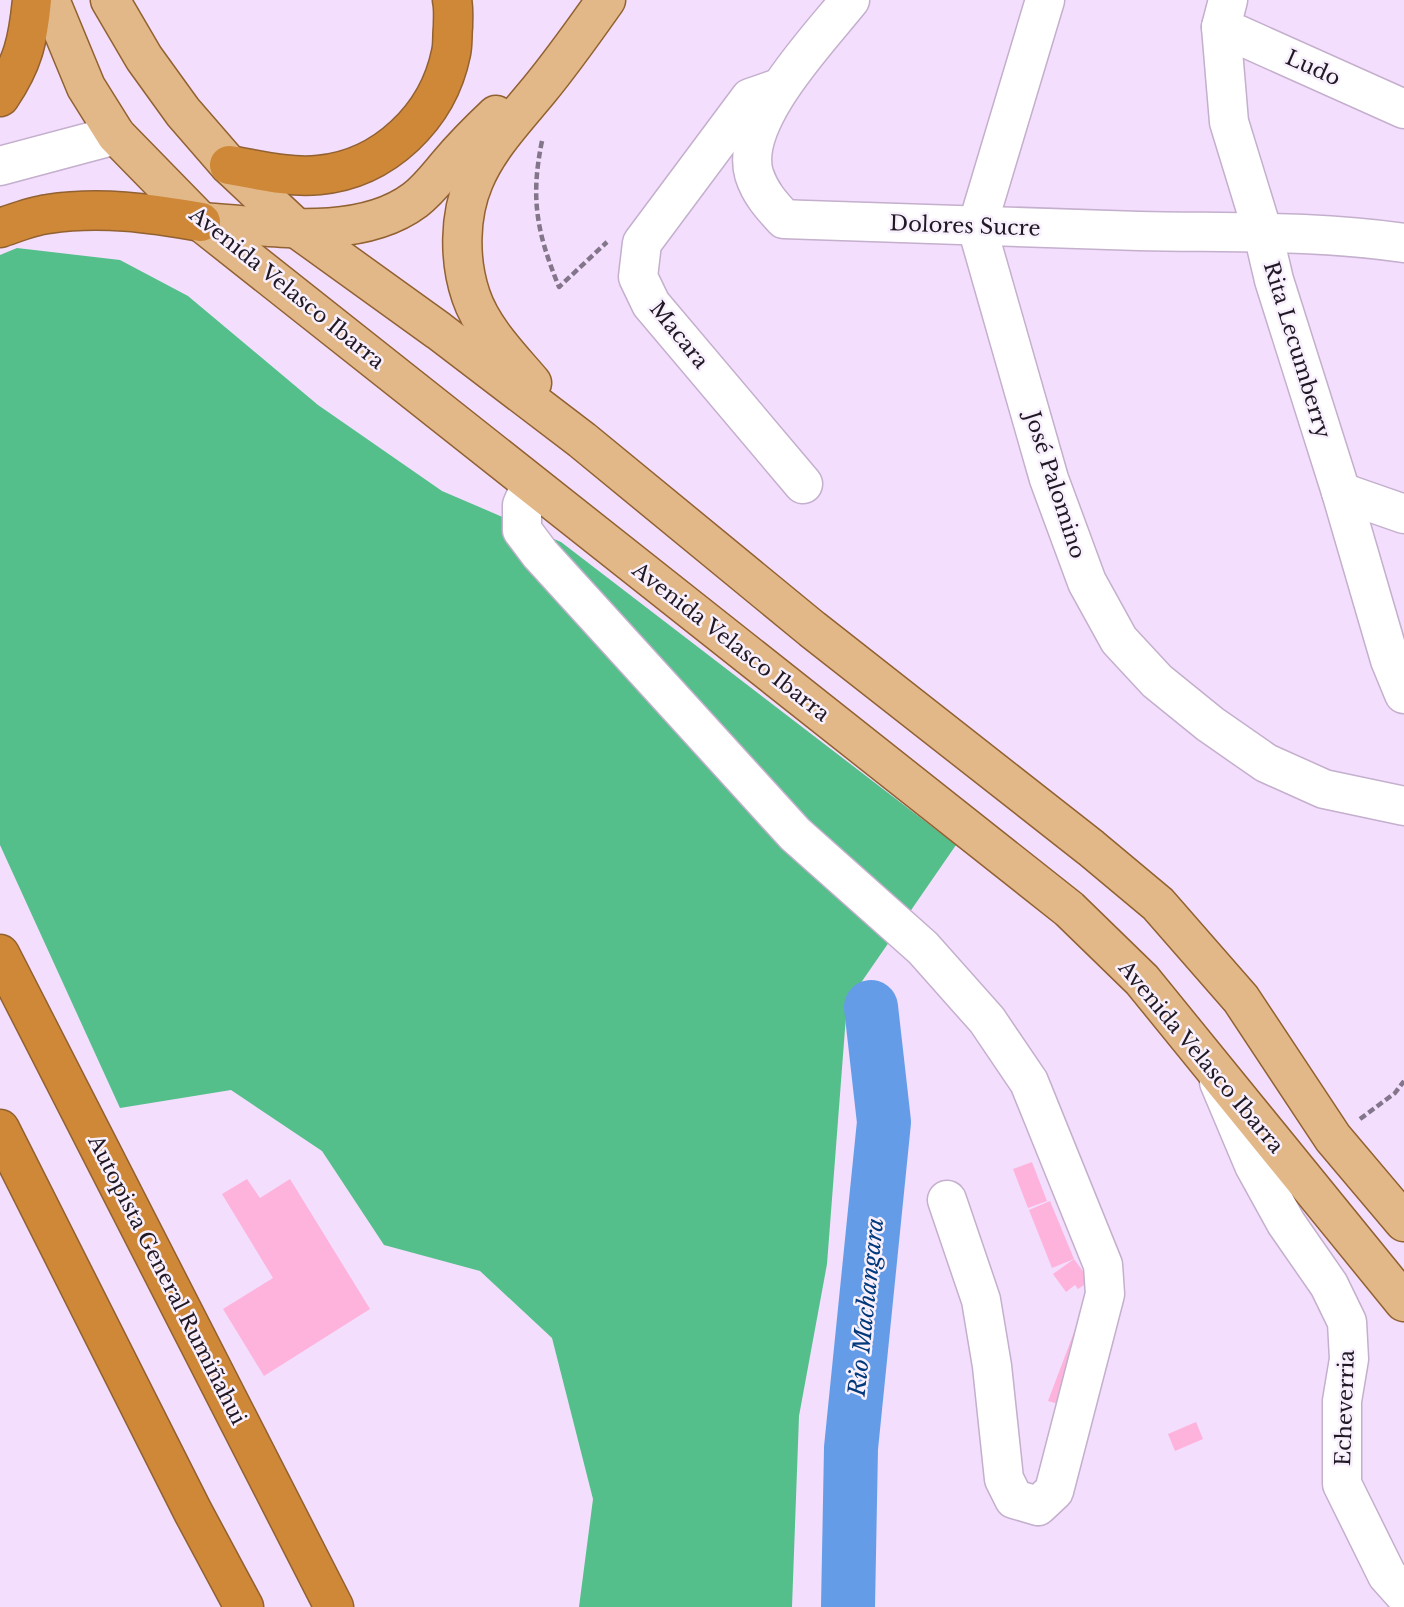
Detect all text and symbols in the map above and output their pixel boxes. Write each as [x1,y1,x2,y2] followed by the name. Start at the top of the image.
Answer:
[1282,44,1344,92] street label: Ludo
[184,201,390,375] street label: Avenida Velasco Ibarra
[889,210,1041,242] street label: Dolores Sucre
[1258,258,1336,442] street label: Rita Lecumberry
[644,296,714,374] street label: Macara
[1018,405,1091,562] street label: José Palomino
[626,556,835,727] street label: Avenida Velasco Ibarra
[1112,955,1289,1159] street label: Avenida Velasco Ibarra
[82,1130,252,1429] street label: Autopista General Rumiñahui
[843,1216,889,1399] water label: Rio Machangara
[1330,1349,1360,1466] street label: Echeverria

